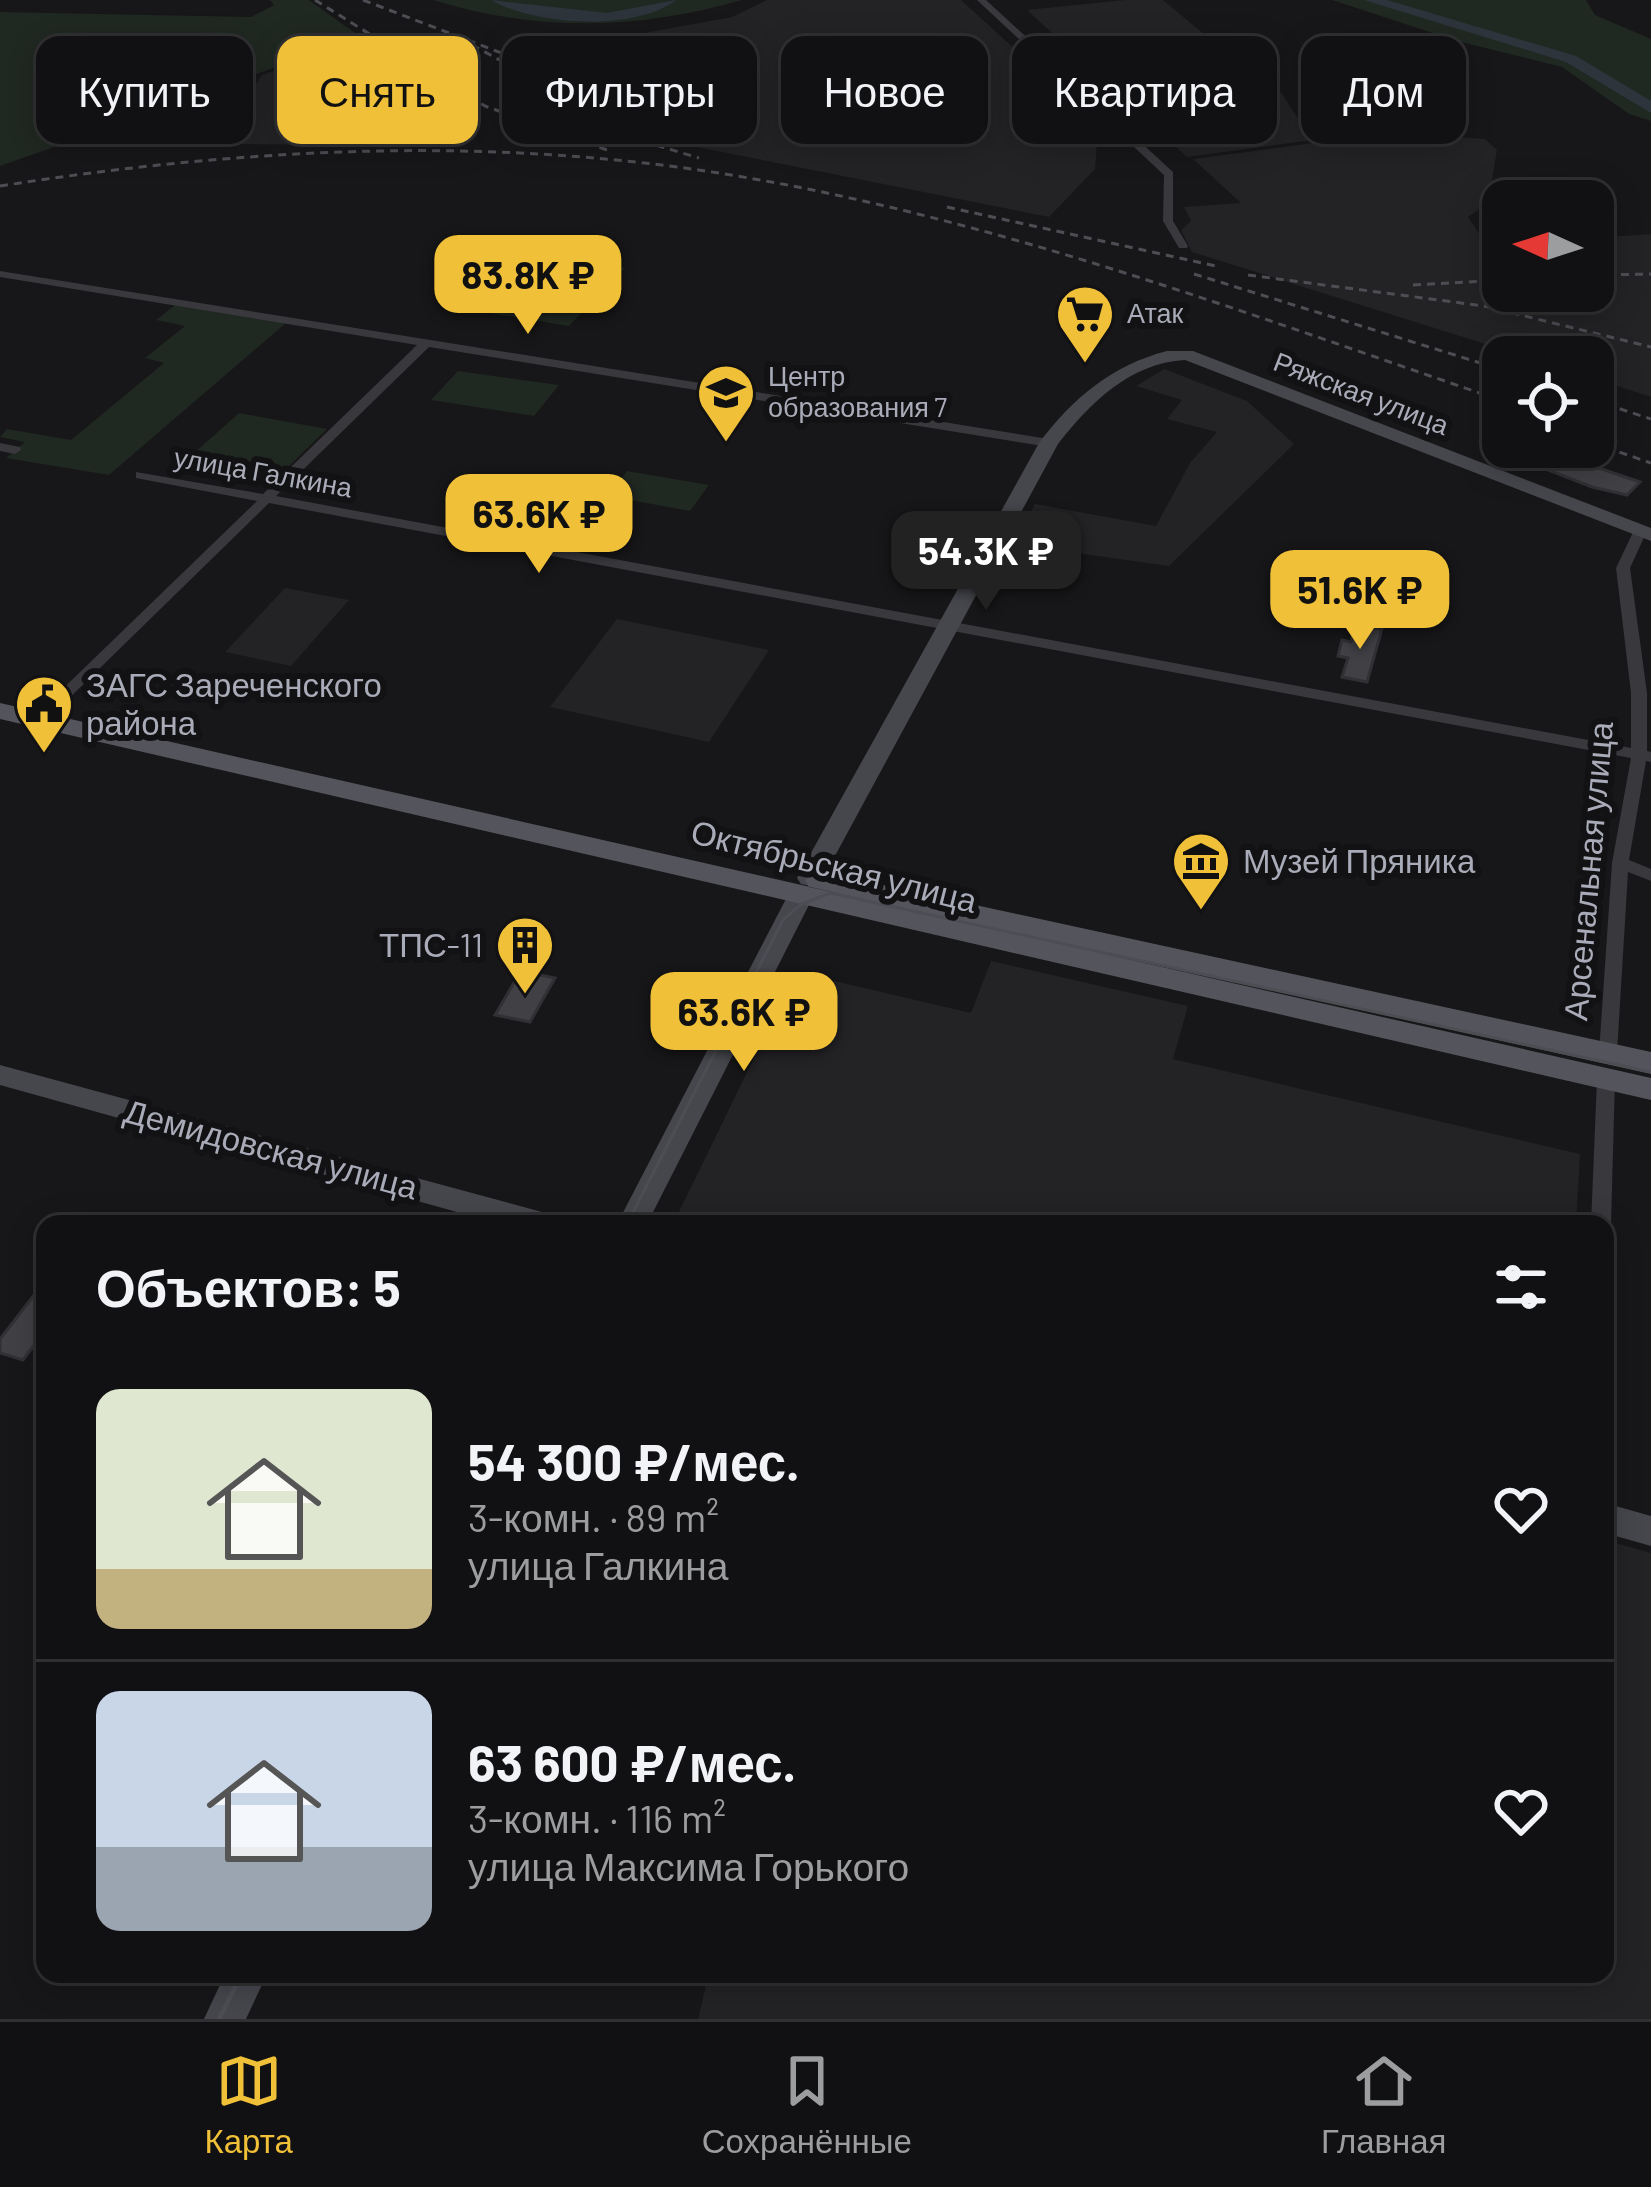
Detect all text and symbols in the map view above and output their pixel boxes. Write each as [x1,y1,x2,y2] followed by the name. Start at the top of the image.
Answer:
[36,36,253,144] chip: Купить
[277,36,478,144] chip: Снять
[502,36,757,144] chip: Фильтры
[781,36,988,144] chip: Новое
[1012,36,1277,144] chip: Квартира
[1301,36,1466,144] chip: Дом
[1482,180,1614,312] north arrow
[1482,180,1614,468] map controls
[417,235,639,337] pin: 83.8K ₽
[461,250,595,297] text: 83.8K ₽
[1054,283,1116,365] supermarket icon: Атак
[1127,296,1183,328] place label: Атак
[1482,336,1614,468] button: locate
[1269,344,1455,441] street label: Ряжская улица
[768,359,947,423] place label: Центр образования 7
[695,362,757,444] school or university icon: Центр образования 7
[172,440,356,504] street label: улица Галкина
[428,474,650,576] pin: 63.6K ₽
[472,489,606,536] text: 63.6K ₽
[875,511,1097,613] pin: 54.3K ₽
[918,526,1054,573] text: 54.3K ₽
[1249,550,1471,652] pin: 51.6K ₽
[1297,565,1423,612] text: 51.6K ₽
[86,664,382,742] place label: ЗАГС Зареченского района
[13,673,75,755] public building icon: ЗАГС Зареченского района
[1554,719,1620,1022] street label: Арсенальная улица
[687,810,982,920] street label: Октябрьская улица
[1170,830,1232,912] museum icon: Музей Пряника
[1243,840,1476,880] place label: Музей Пряника
[494,914,556,996] building icon: ТПС-11
[379,924,483,964] place label: ТПС-11
[633,972,855,1074] pin: 63.6K ₽
[677,987,811,1034] text: 63.6K ₽
[120,1090,423,1207] street label: Демидовская улица
[1488,1254,1554,1320] icon: filters
[96,1256,401,1317] text: Объектов: 5
[468,1430,800,1491] text: 54 300 ₽/мес.
[192,1437,336,1581] icon: home
[1488,1476,1554,1542] icon: heart
[468,1493,719,1540] text: 3-комн. · 89 m²
[468,1541,728,1588] text: улица Галкина
[468,1731,796,1792] text: 63 600 ₽/мес.
[192,1739,336,1883] icon: home
[1488,1778,1554,1844] icon: heart
[468,1794,726,1841] text: 3-комн. · 116 m²
[468,1842,909,1889] text: улица Максима Горького
[204,2048,293,2161] tab: Карта
[702,2048,912,2161] tab: Сохранённые
[1321,2048,1447,2161] tab: Главная

